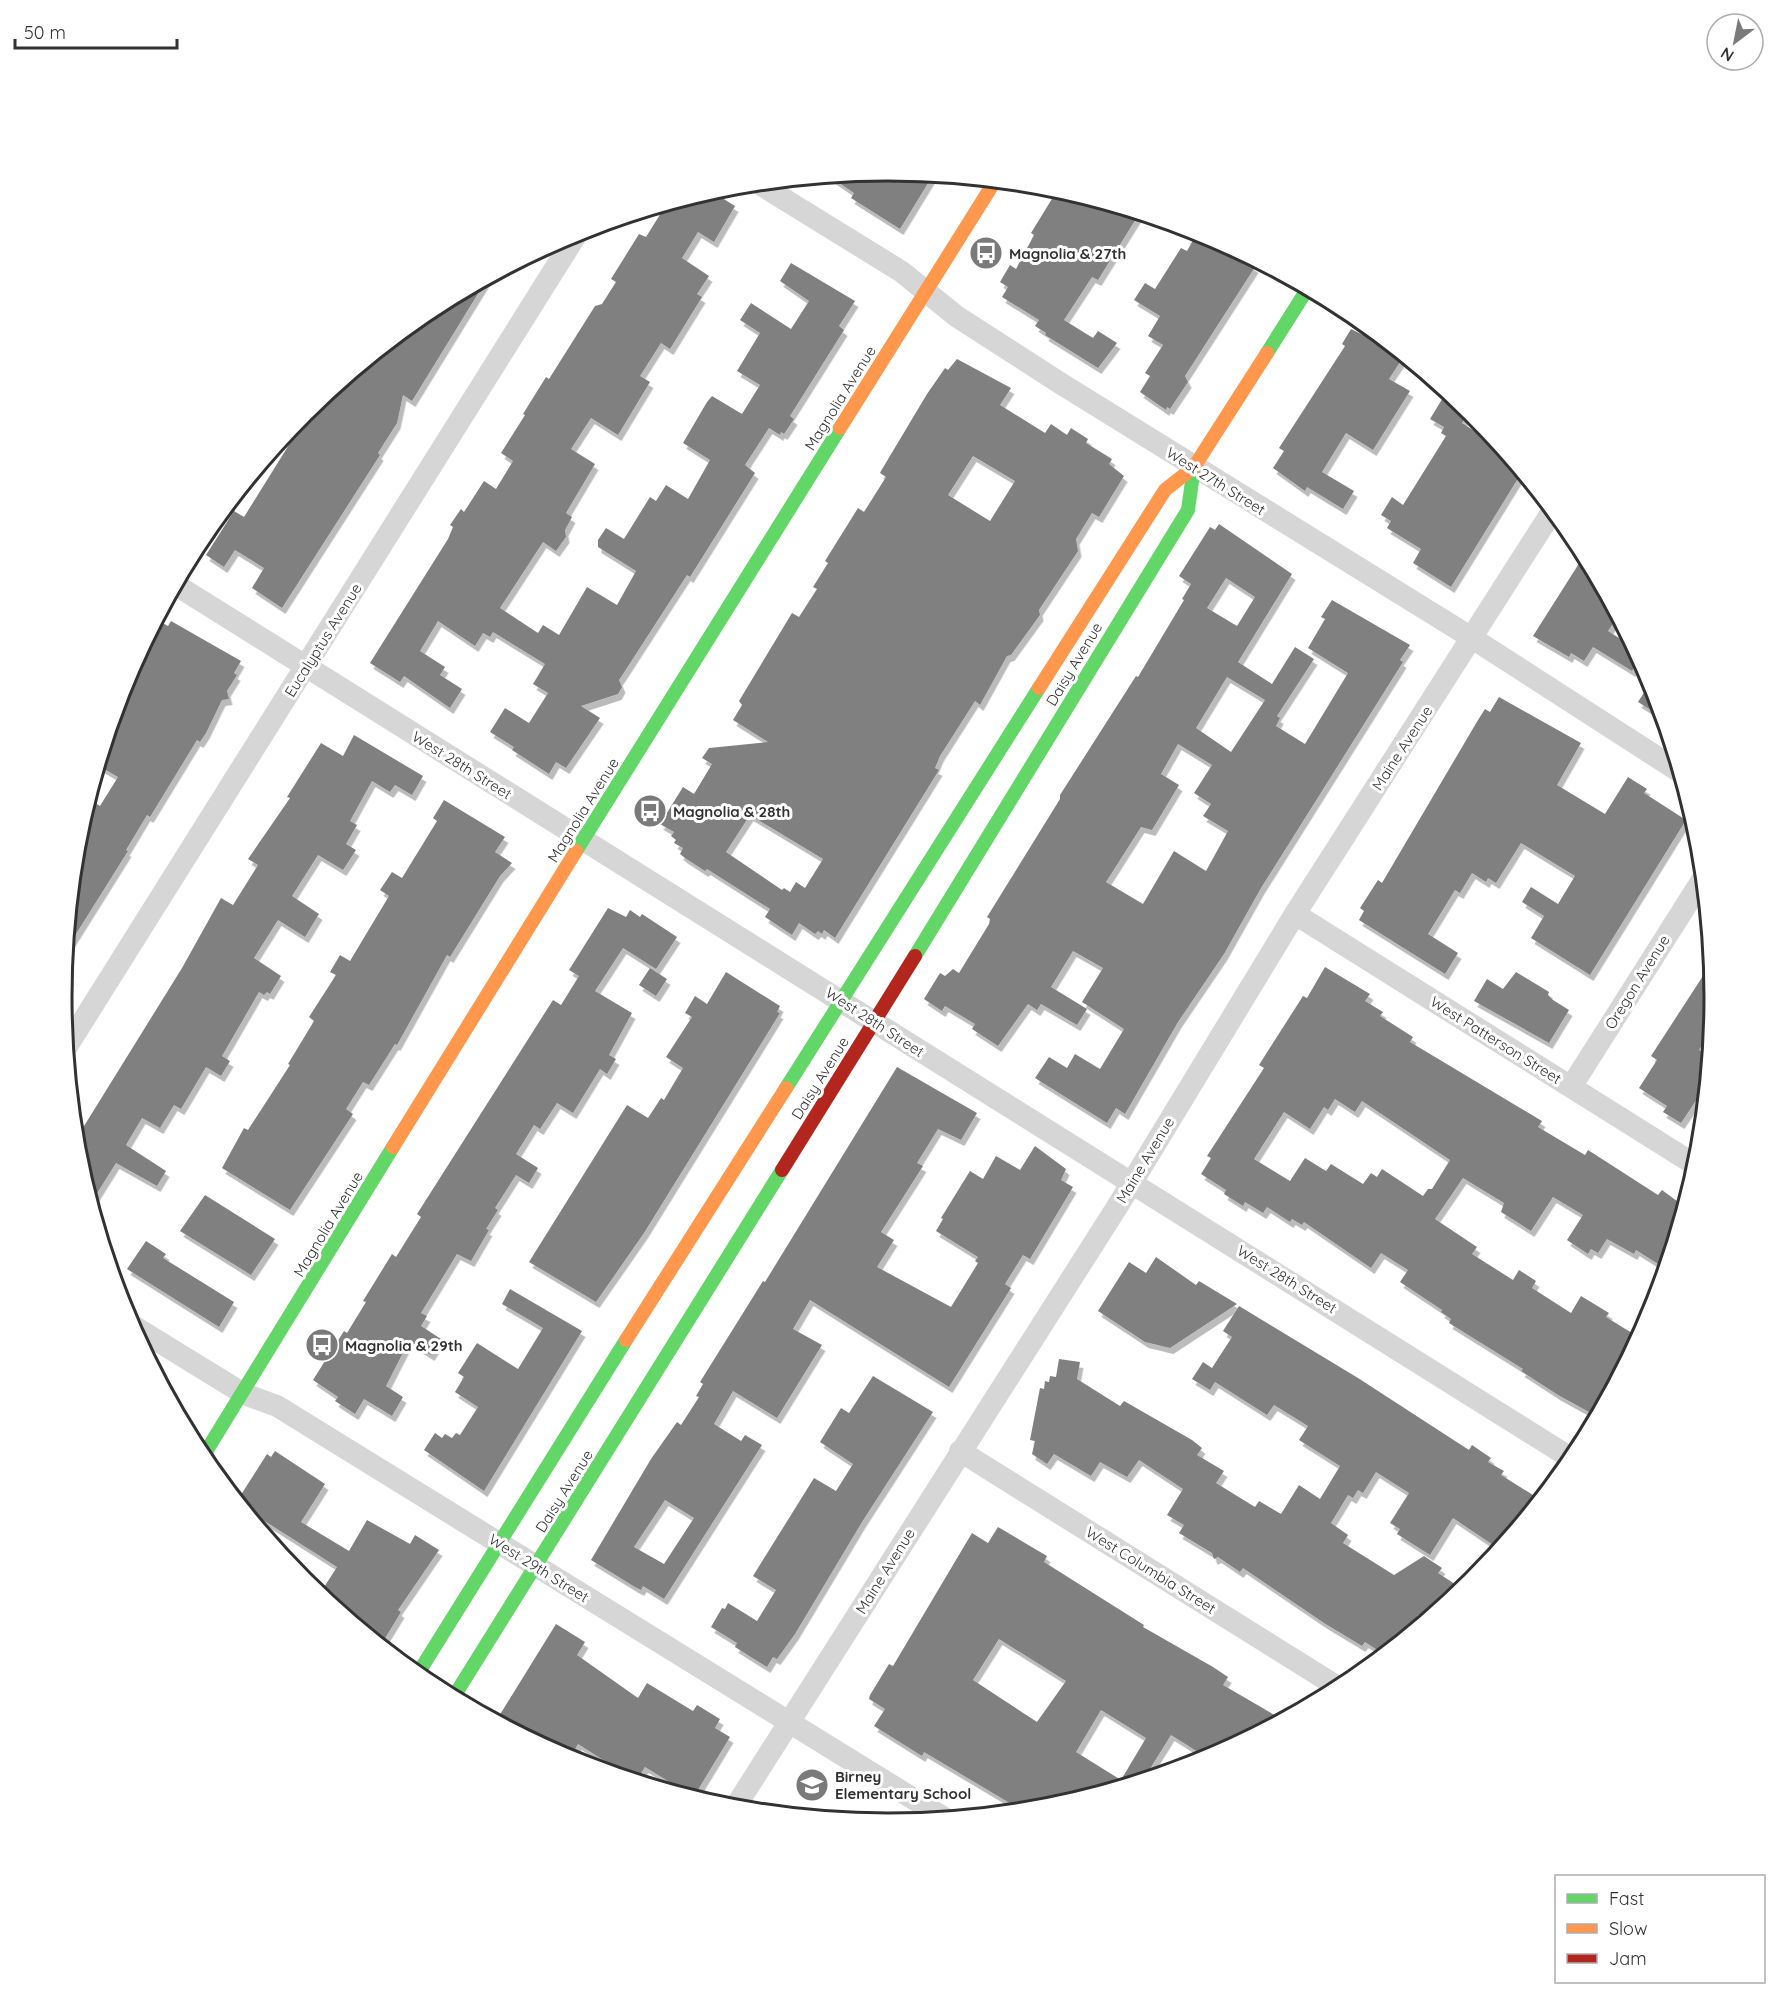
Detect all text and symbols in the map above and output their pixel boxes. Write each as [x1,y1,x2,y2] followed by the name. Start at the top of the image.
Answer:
[15,12,177,50] scale bar
[1705,12,1765,72] north arrow
[24,21,66,44] text: 50 m
[1717,43,1737,66] text: N
[968,235,1004,271] bus stop icon: Magnolia & 27th
[1009,244,1126,263] place label: Magnolia & 27th
[800,342,880,454] street label: Magnolia Avenue
[1163,443,1269,519] street label: West 27th Street
[280,580,366,700] street label: Eucalyptus Avenue
[1042,619,1106,709] street label: Daisy Avenue
[1368,702,1436,794] street label: Maine Avenue
[409,727,515,803] street label: West 28th Street
[543,754,623,866] street label: Magnolia Avenue
[632,793,668,829] bus stop icon: Magnolia & 28th
[673,802,790,821] place label: Magnolia & 28th
[1600,931,1674,1033] street label: Oregon Avenue
[822,983,928,1061] street label: West 28th Street
[1427,992,1565,1088] street label: West Patterson Street
[787,1033,853,1123] street label: Daisy Avenue
[1112,1113,1178,1207] street label: Maine Avenue
[289,1168,367,1280] street label: Magnolia Avenue
[1234,1241,1340,1317] street label: West 28th Street
[304,1327,340,1363] bus stop icon: Magnolia & 29th
[345,1336,463,1355] place label: Magnolia & 29th
[531,1446,597,1536] street label: Daisy Avenue
[1082,1522,1220,1618] street label: West Columbia Street
[851,1525,919,1617] street label: Maine Avenue
[485,1530,593,1606] street label: West 29th Street
[794,1767,830,1803] school or university icon: Birney Elementary School
[835,1767,971,1803] place label: Birney Elementary School
[1555,1875,1765,1983] legend
[1609,1887,1644,1910] text: Fast
[1609,1917,1647,1940] text: Slow
[1609,1947,1647,1970] text: Jam

